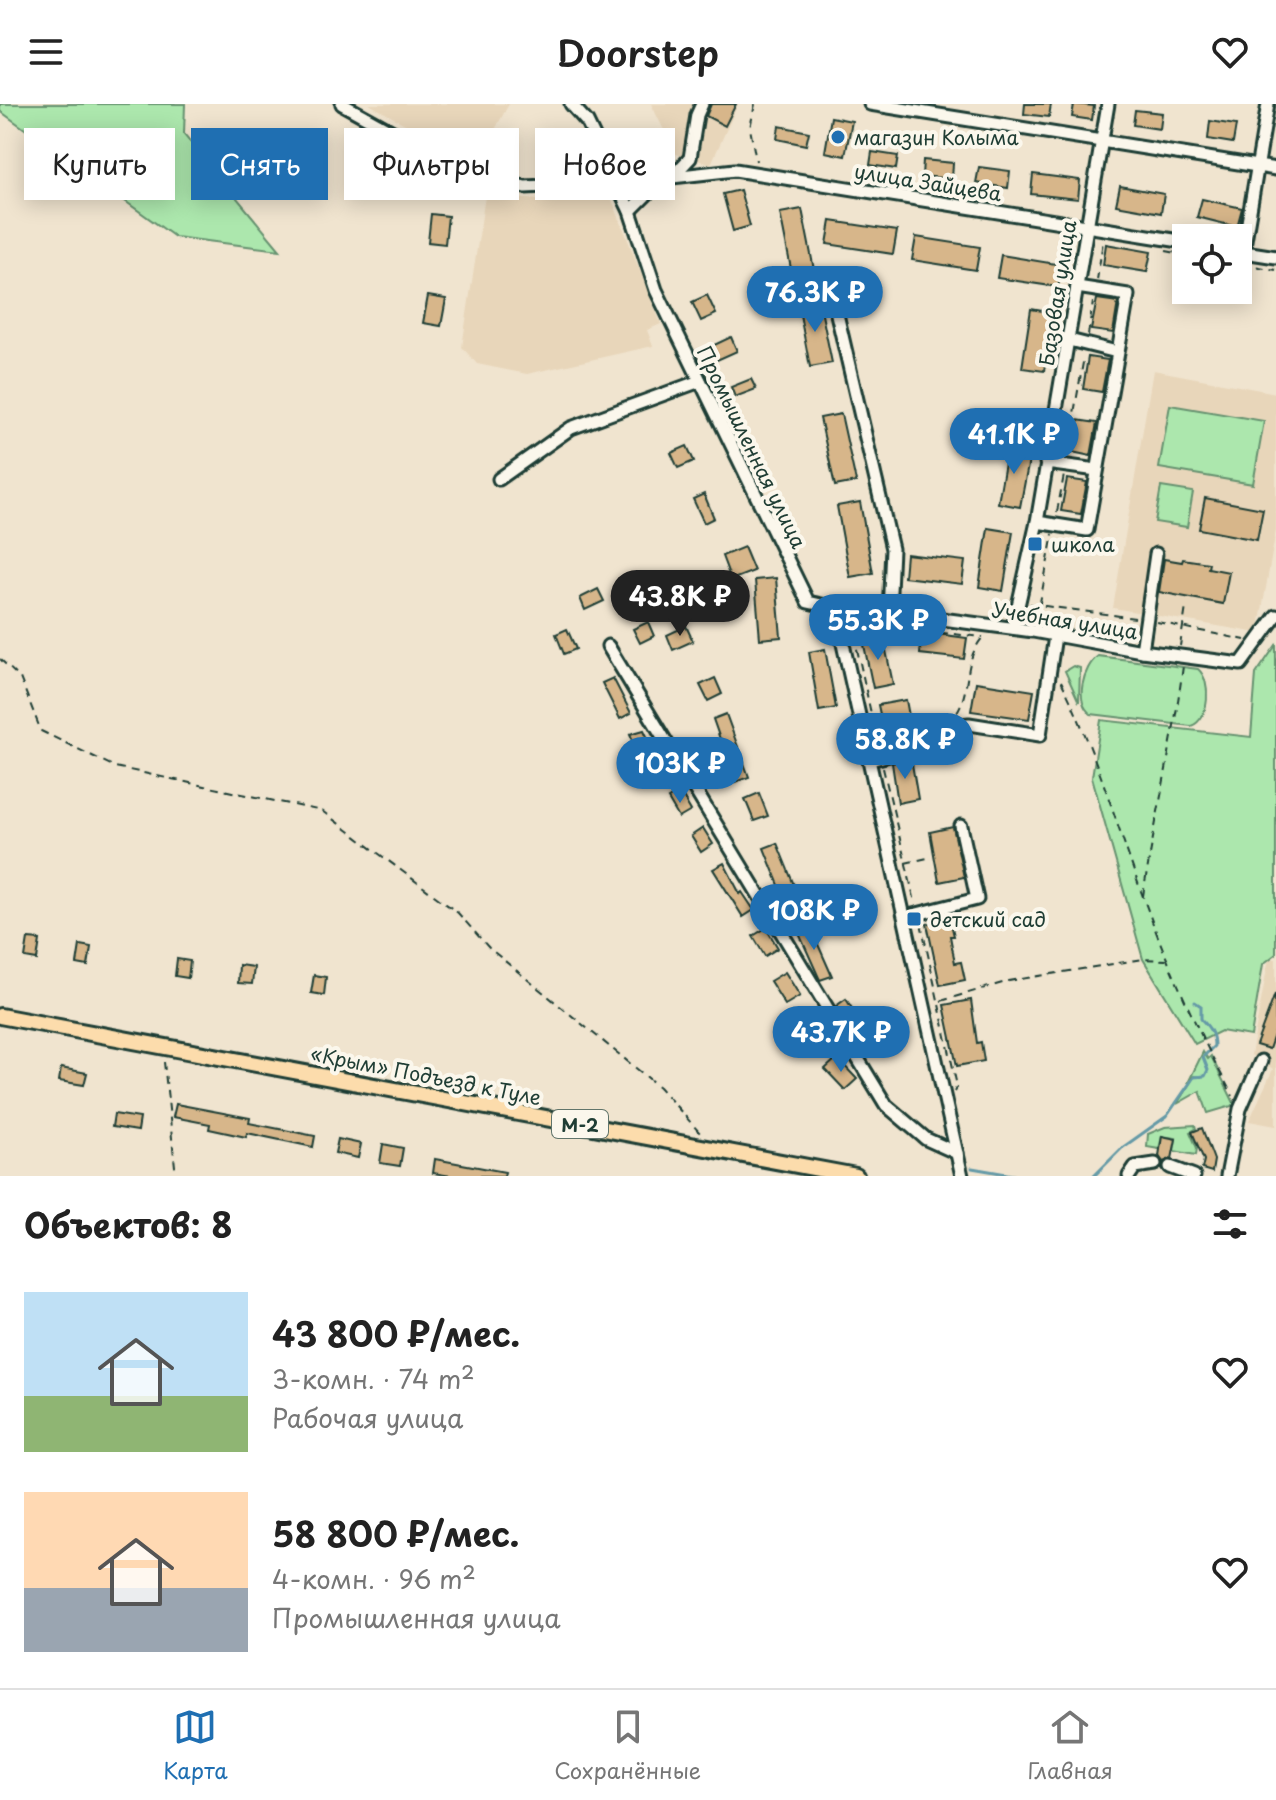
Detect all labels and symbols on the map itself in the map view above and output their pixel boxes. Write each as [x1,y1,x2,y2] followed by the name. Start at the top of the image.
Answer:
[854,122,1020,152] place label: магазин Колыма
[829,128,847,146] marker: магазин Колыма
[852,156,1004,209] street label: улица Зайцева
[1031,218,1083,368] street label: Базовая улица
[741,266,889,334] pin: 76.3K ₽
[690,341,814,554] street label: Промышленная улица
[940,408,1088,476] pin: 41.1K ₽
[1051,529,1115,559] place label: школа
[1026,535,1044,553] marker: школа
[606,570,754,638] pin: 43.8K ₽
[804,594,952,662] pin: 55.3K ₽
[990,594,1140,646] street label: Учебная улица
[831,713,979,781] pin: 58.8K ₽
[615,737,745,805] pin: 103K ₽
[749,884,879,952] pin: 108K ₽
[930,904,1046,934] place label: детский сад
[905,910,923,928] marker: детский сад
[767,1006,915,1074] pin: 43.7K ₽
[308,1038,544,1112] street label: «Крым» Подъезд к Туле
[552,1110,608,1138] road number: М-2

